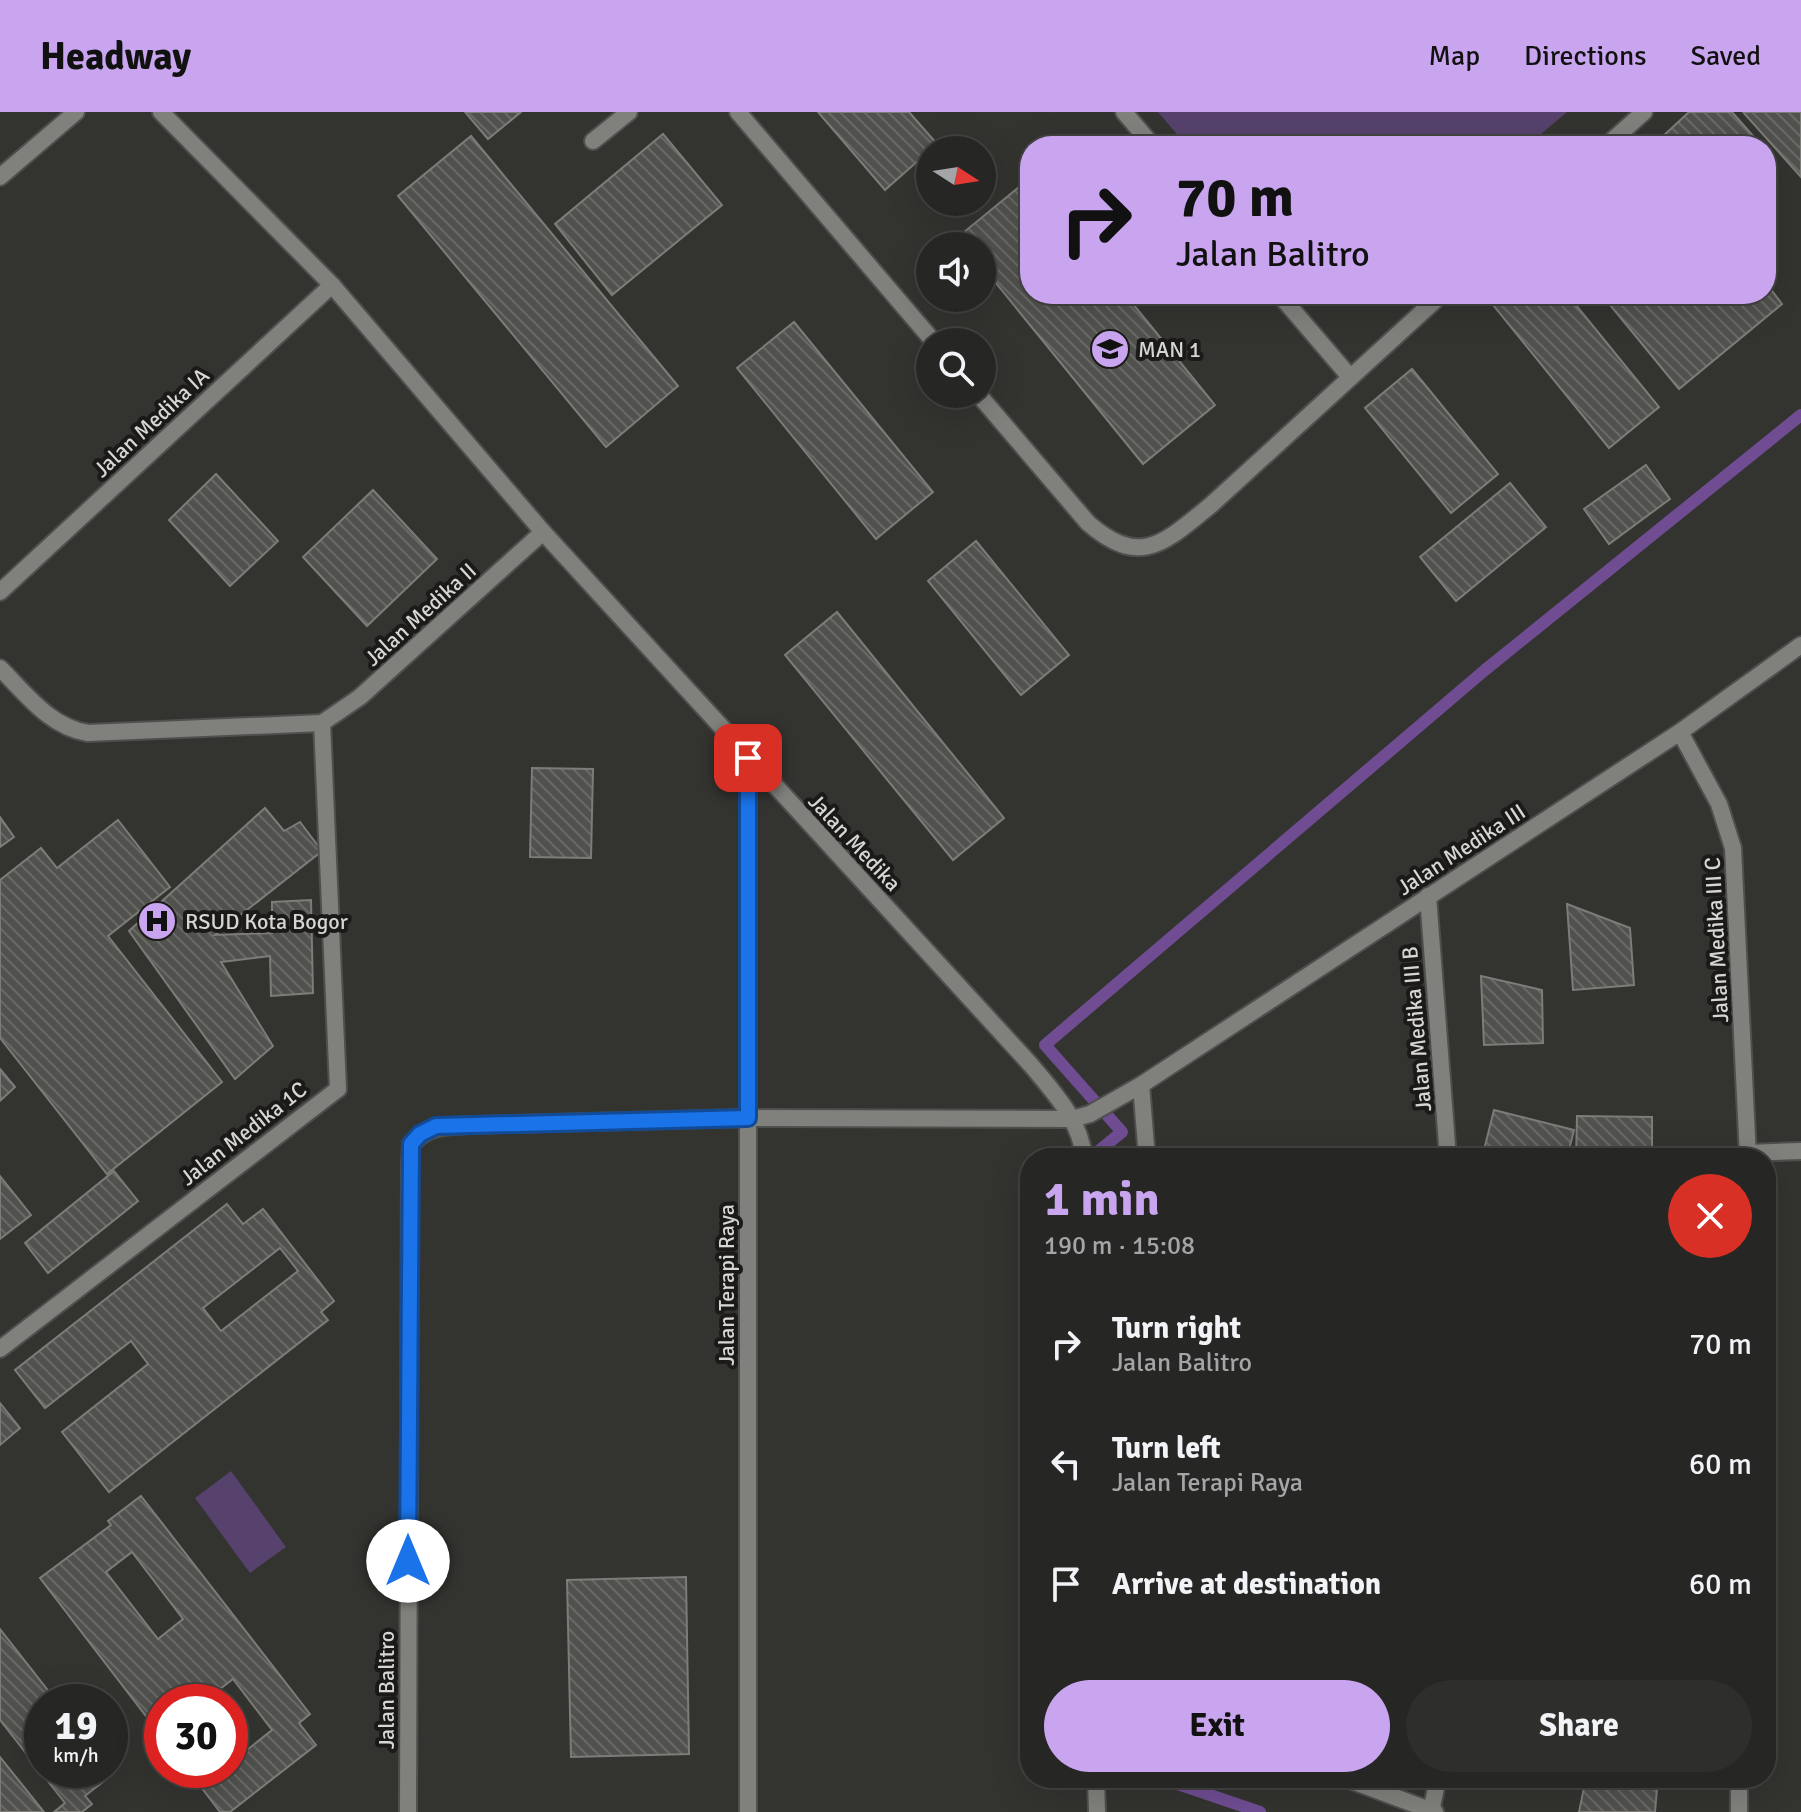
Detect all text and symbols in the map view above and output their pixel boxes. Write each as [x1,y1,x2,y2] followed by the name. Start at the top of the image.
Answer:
[40,33,191,80] text: Headway
[1428,39,1480,73] text: Map
[1524,39,1646,73] text: Directions
[1690,39,1761,73] text: Saved
[916,136,996,216] north arrow
[916,136,996,408] map controls
[1176,163,1294,232] text: 70 m
[1044,168,1148,272] icon: right
[916,232,996,312] button: sound
[1176,232,1370,277] text: Jalan Balitro
[916,328,996,408] button: search
[1089,328,1131,370] school or university icon: MAN 1
[1138,336,1201,363] place label: MAN 1
[88,362,215,483] street label: Jalan Medika IA
[359,557,482,672] street label: Jalan Medika II
[714,724,782,792] pin
[726,736,770,780] icon: arrive
[803,788,907,897] street label: Jalan Medika
[1392,798,1531,901] street label: Jalan Medika III
[1699,856,1734,1023] street label: Jalan Medika III C
[136,900,178,942] hospital icon: RSUD Kota Bogor
[185,908,348,935] place label: RSUD Kota Bogor
[1396,945,1437,1113] street label: Jalan Medika III B
[175,1076,312,1191] street label: Jalan Medika 1C
[1044,1170,1160,1229] text: 1 min
[1668,1174,1752,1258] button: close
[713,1204,740,1366] street label: Jalan Terapi Raya
[1044,1230,1195,1262] text: 190 m · 15:08
[1112,1310,1241,1347] text: Turn right
[1044,1322,1088,1366] icon: right
[1689,1326,1752,1363] text: 70 m
[1112,1347,1252,1379] text: Jalan Balitro
[1112,1430,1221,1467] text: Turn left
[1044,1442,1088,1486] icon: left
[1689,1446,1752,1483] text: 60 m
[1112,1467,1303,1499] text: Jalan Terapi Raya
[366,1519,450,1603] position arrow
[1044,1562,1088,1606] icon: arrive
[1112,1566,1381,1603] text: Arrive at destination
[1689,1566,1752,1603] text: 60 m
[373,1631,400,1749] street label: Jalan Balitro
[1044,1680,1390,1772] button: Exit
[1406,1680,1752,1772] button: Share
[144,1684,248,1788] speed limit sign: 30
[54,1701,98,1751] text: 19
[53,1743,99,1768] text: km/h

